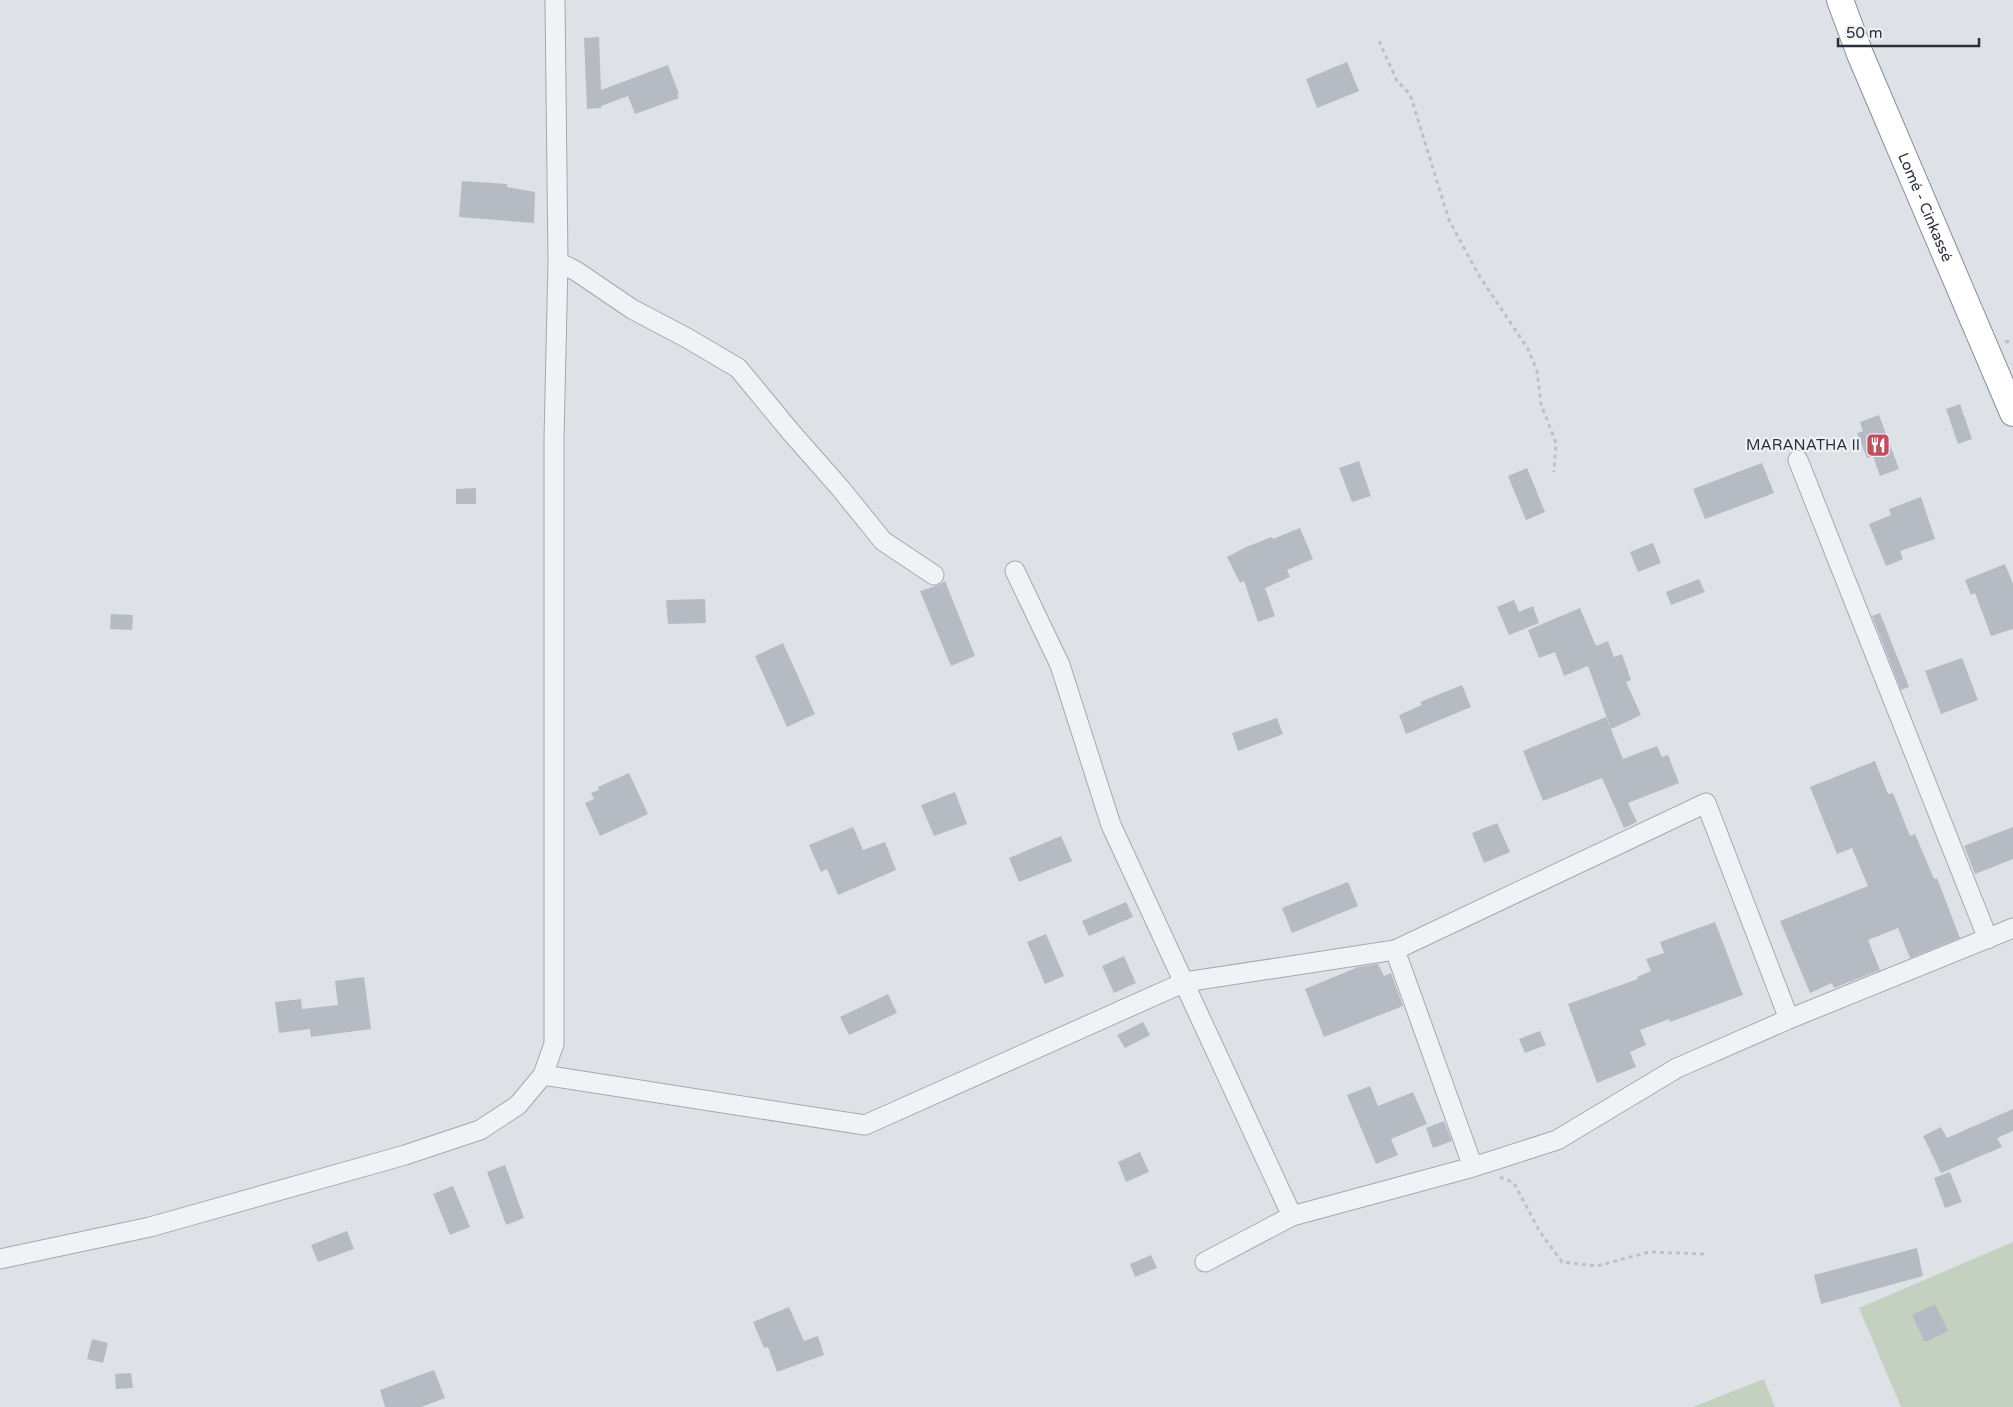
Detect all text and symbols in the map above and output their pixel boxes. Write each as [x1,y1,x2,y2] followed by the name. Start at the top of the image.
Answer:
[1838,15,1979,47] scale bar
[1846,24,1883,42] text: 50 m
[1894,150,1956,264] street label: Lomé - Cinkassé
[1865,432,1891,458] restaurant icon: MARANATHA II
[1746,436,1860,454] place label: MARANATHA II

